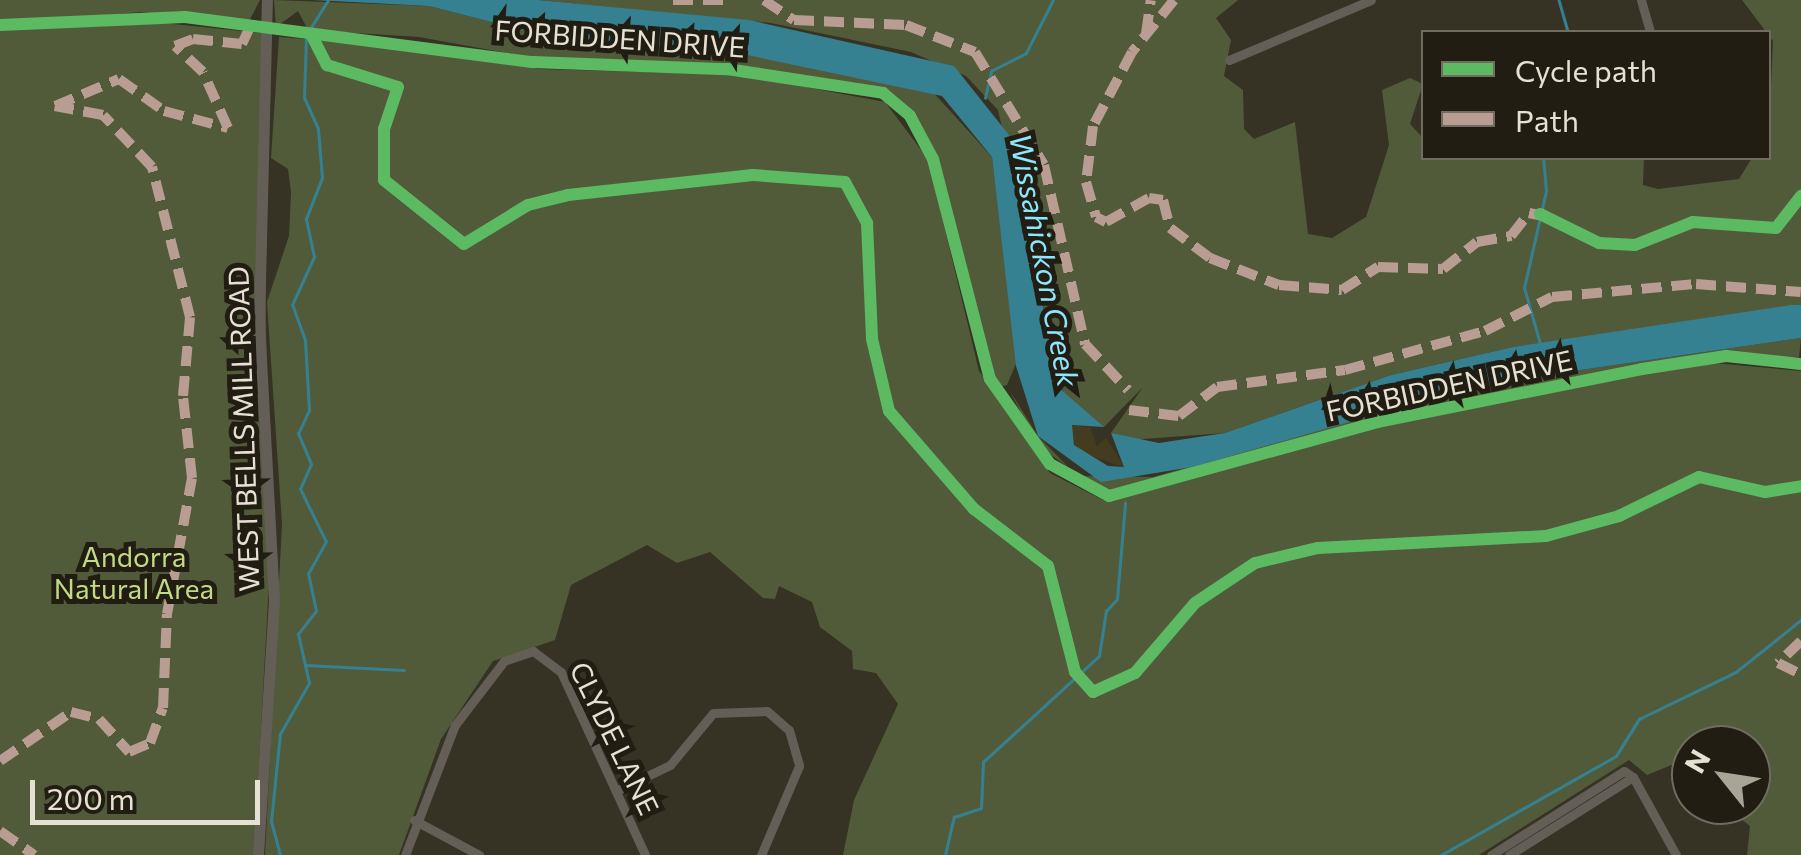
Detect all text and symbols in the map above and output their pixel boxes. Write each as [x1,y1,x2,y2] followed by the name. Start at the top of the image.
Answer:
[494,12,746,64] street label: FORBIDDEN DRIVE
[1421,30,1771,160] legend
[1515,51,1657,88] text: Cycle path
[1515,101,1579,138] text: Path
[1003,130,1087,390] water label: Wissahickon Creek
[221,266,265,592] street label: WEST BELLS MILL ROAD
[1323,342,1575,428] street label: FORBIDDEN DRIVE
[54,539,214,605] park label: Andorra Natural Area
[564,656,666,820] street label: CLYDE LANE
[1671,725,1771,825] north arrow
[1677,743,1717,779] text: N
[35,760,265,822] scale bar
[47,779,135,816] text: 200 m

